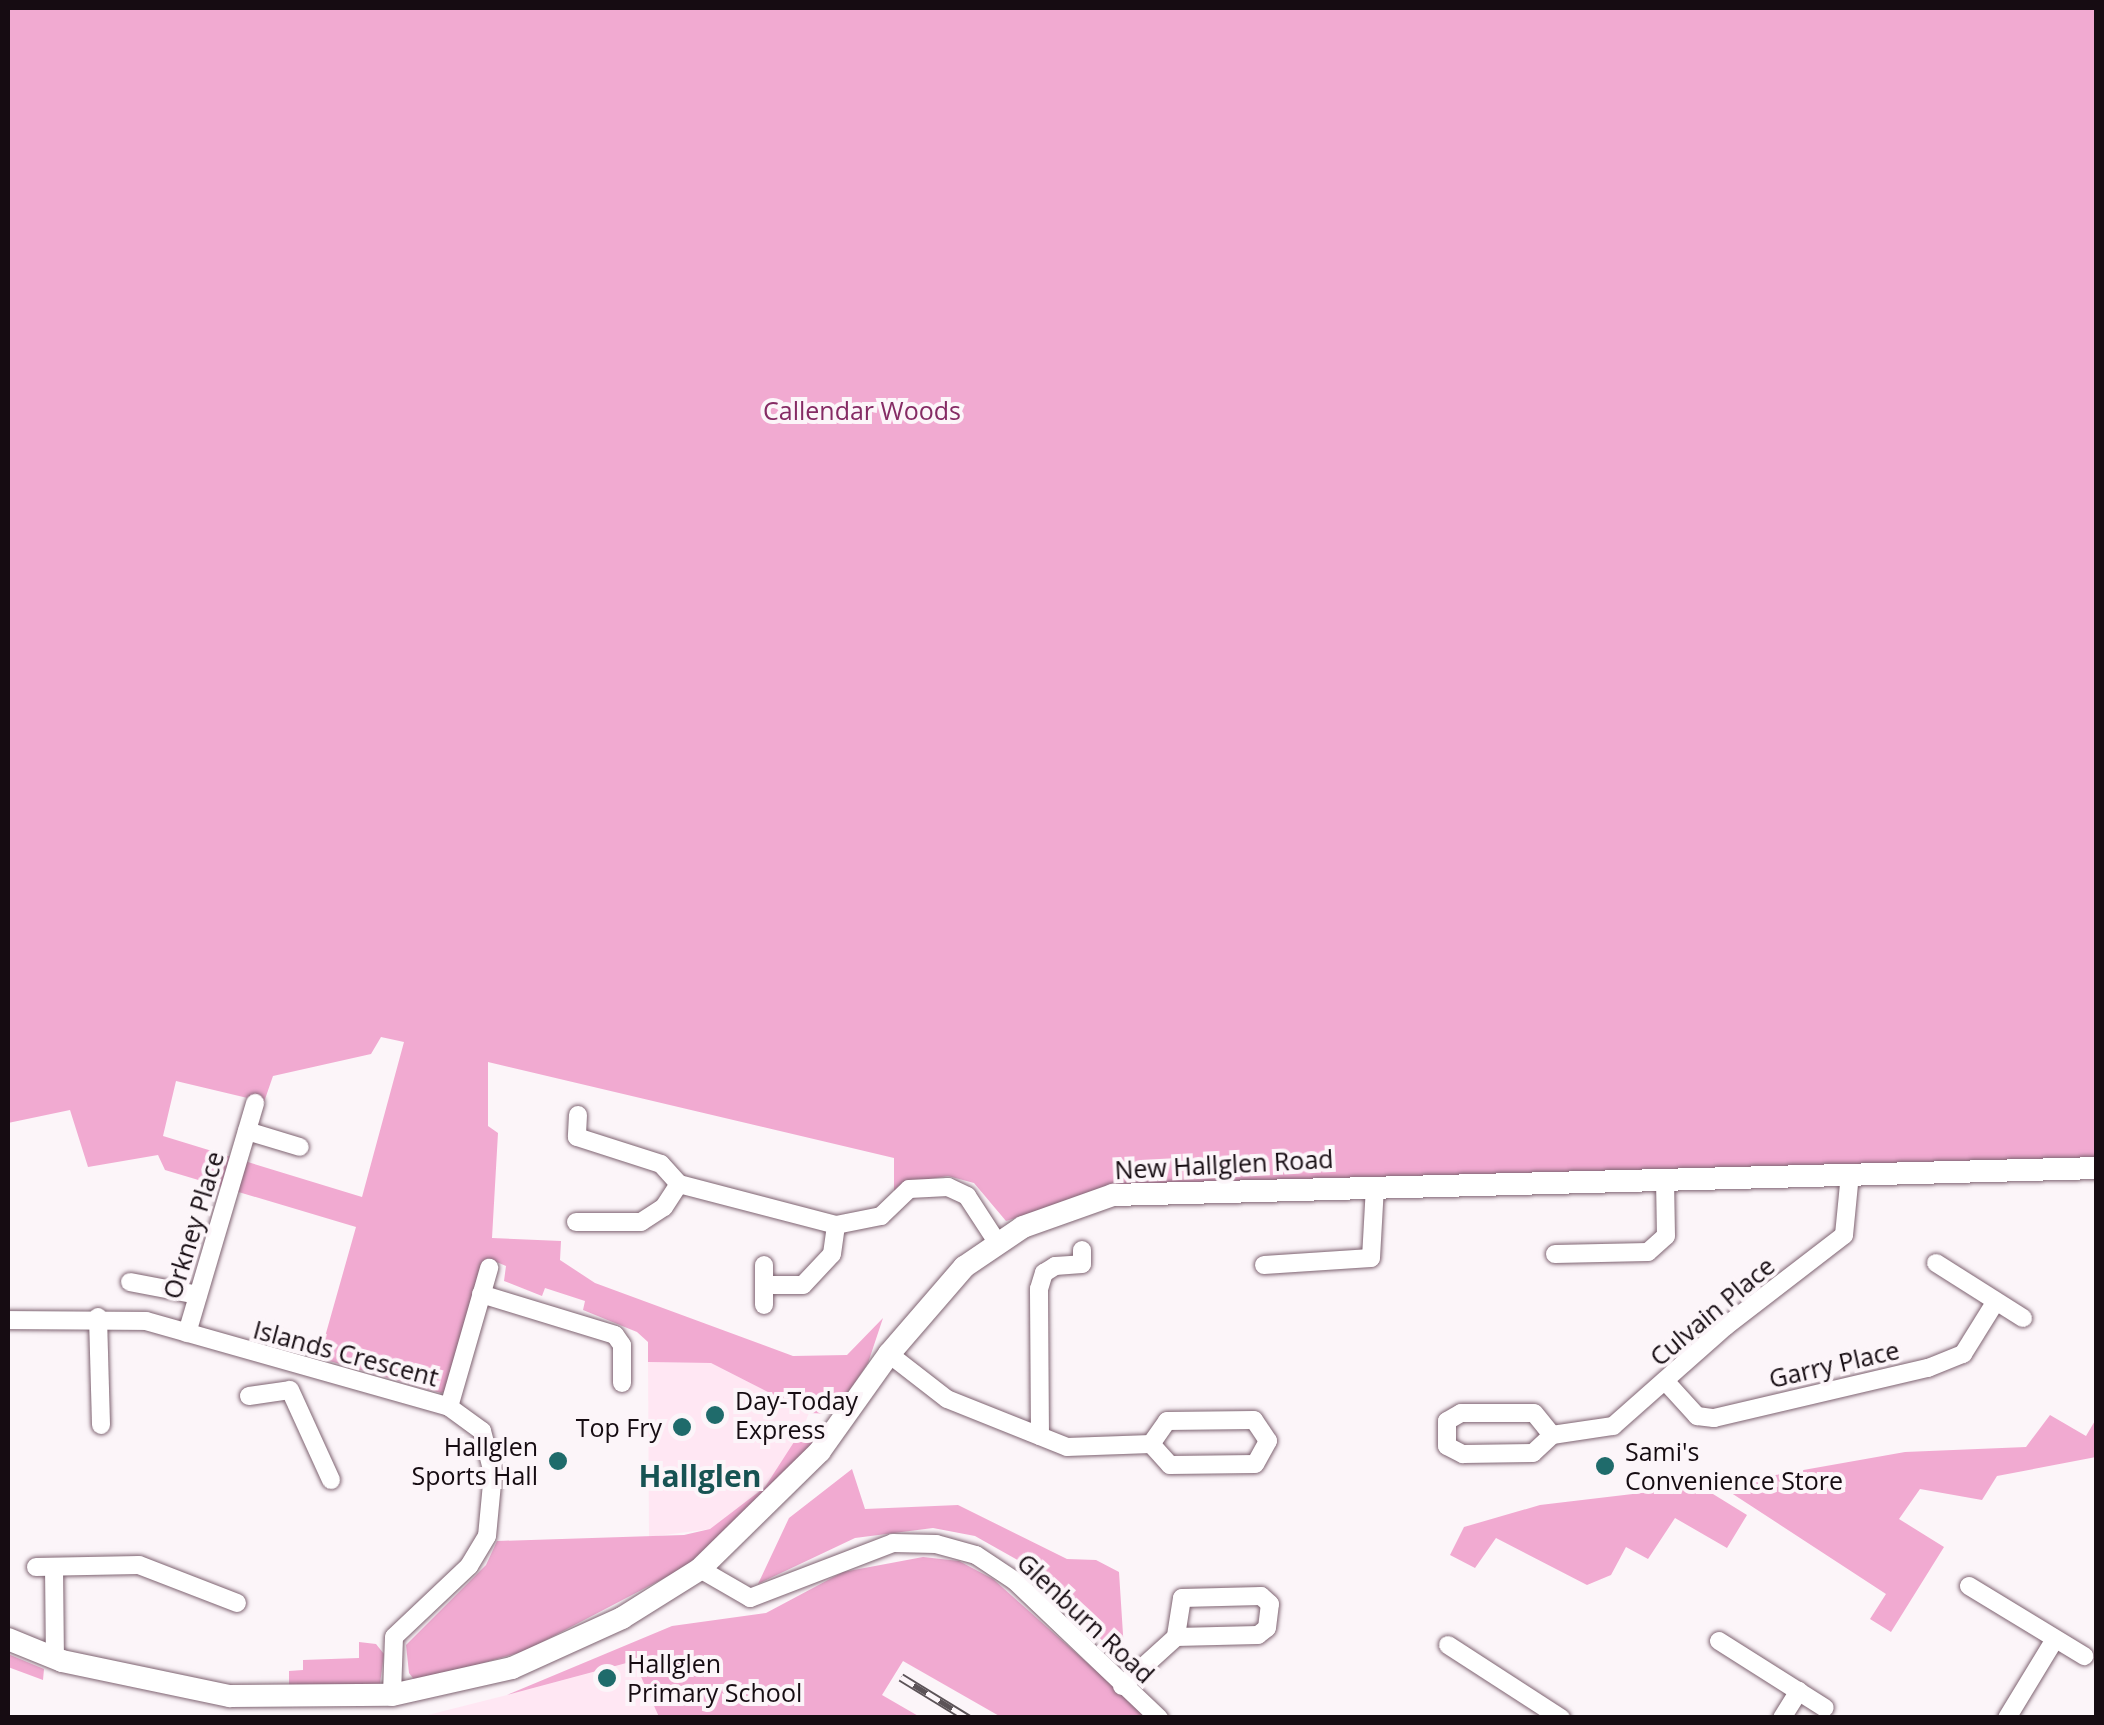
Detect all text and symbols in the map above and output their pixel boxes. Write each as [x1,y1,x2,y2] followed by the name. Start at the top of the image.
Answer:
[763,395,961,425] park label: Callendar Woods
[1114,1143,1334,1185] street label: New Hallglen Road
[156,1148,230,1302] street label: Orkney Place
[1644,1250,1780,1372] street label: Culvain Place
[250,1314,442,1392] street label: Islands Crescent
[1766,1334,1902,1394] street label: Garry Place
[735,1386,858,1445] place label: Day-Today Express
[704,1404,726,1426] marker: Day-Today Express
[576,1412,662,1442] place label: Top Fry
[671,1416,693,1438] marker: Top Fry
[411,1432,538,1491] place label: Hallglen Sports Hall
[1625,1437,1843,1496] place label: Sami's Convenience Store
[547,1450,569,1472] marker: Hallglen Sports Hall
[1594,1455,1616,1477] marker: Sami's Convenience Store
[639,1458,761,1494] district label: Hallglen
[1011,1547,1161,1689] street label: Glenburn Road
[627,1649,802,1708] place label: Hallglen Primary School
[596,1667,618,1689] marker: Hallglen Primary School

